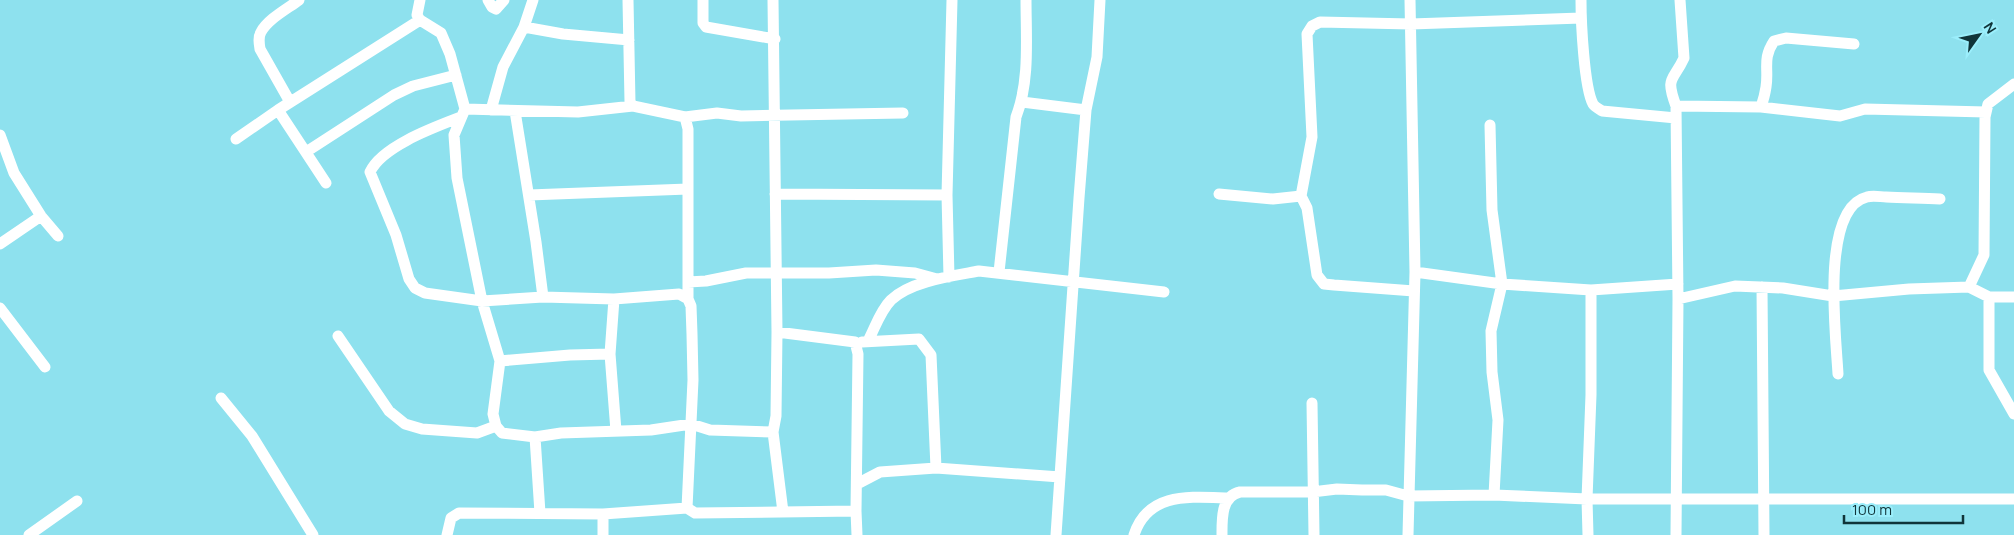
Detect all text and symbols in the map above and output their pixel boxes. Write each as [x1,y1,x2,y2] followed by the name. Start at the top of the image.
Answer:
[1954,10,2004,60] north arrow
[1980,18,2001,37] text: N
[1844,492,1963,524] scale bar
[1852,499,1892,520] text: 100 m

